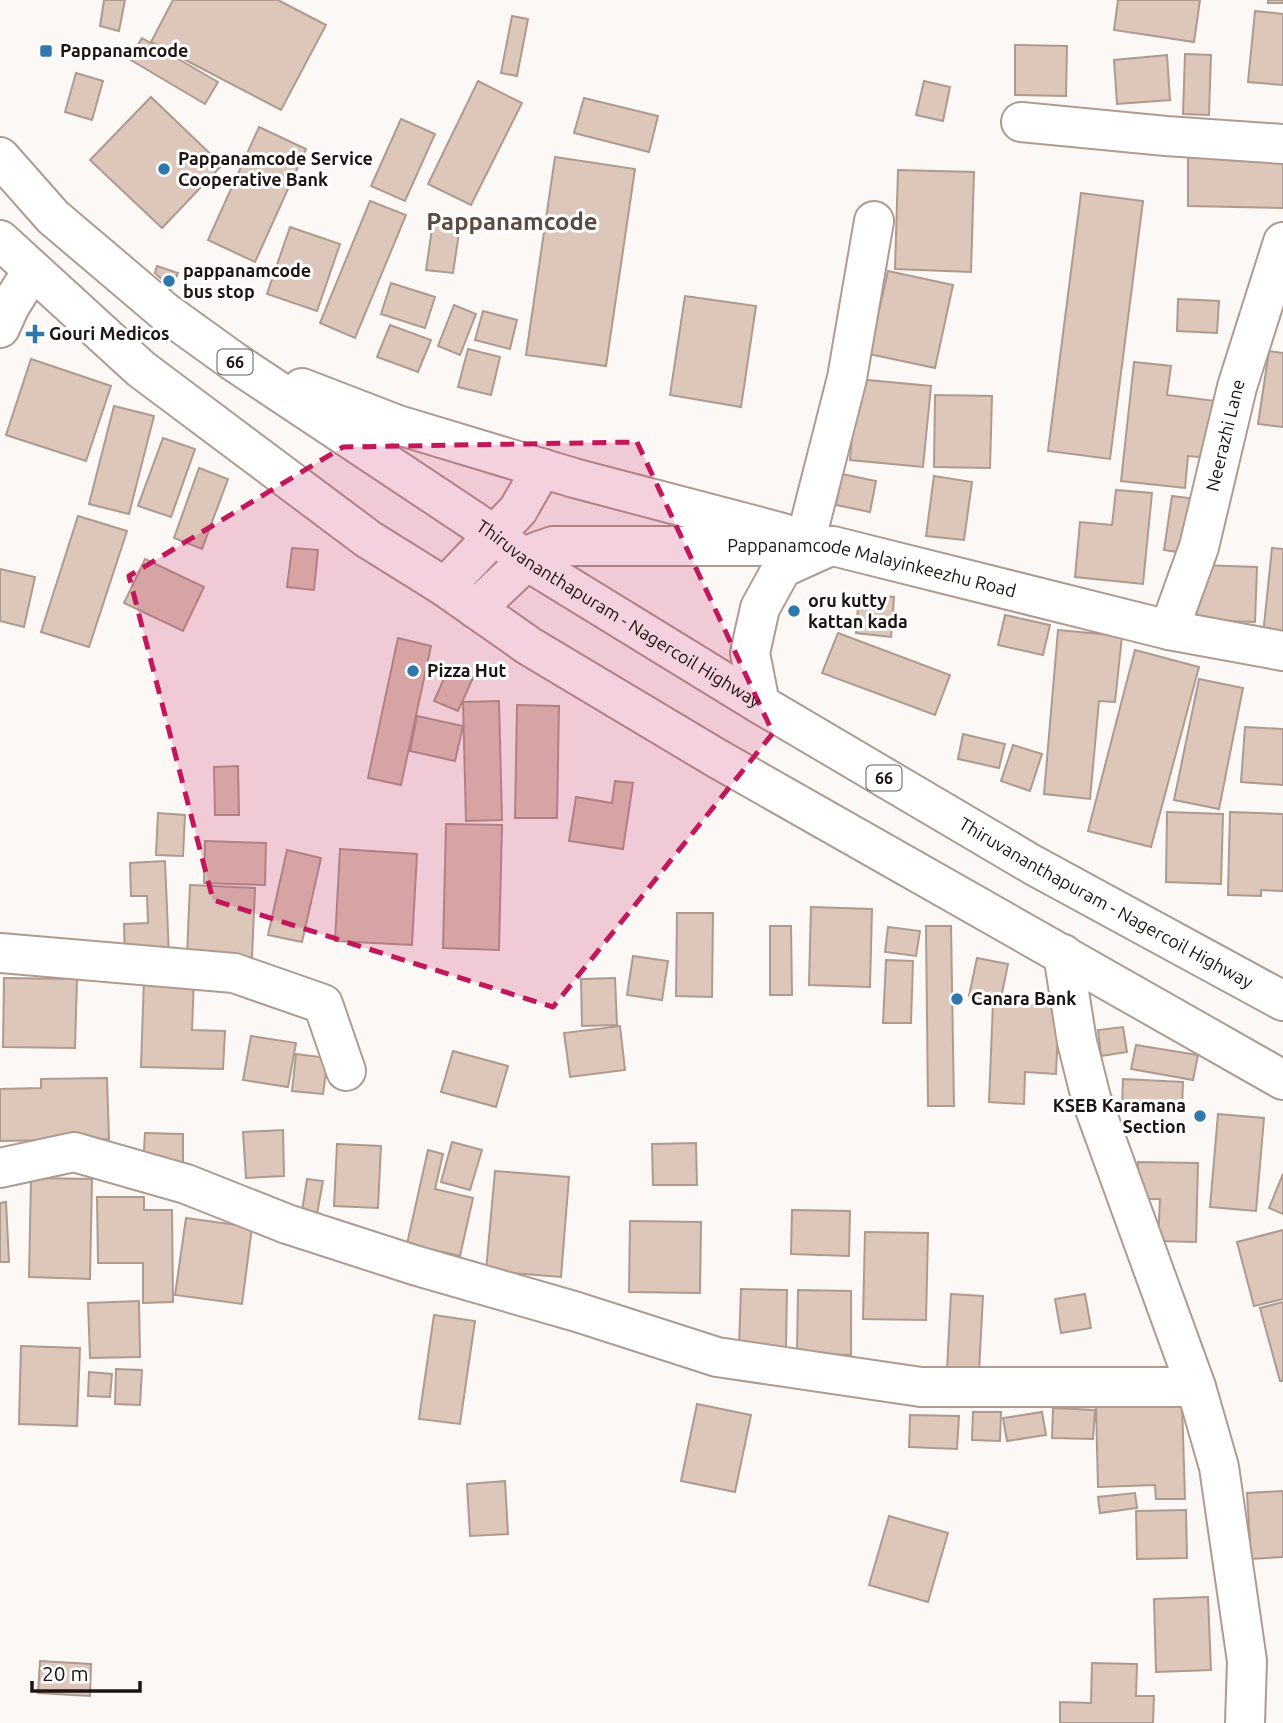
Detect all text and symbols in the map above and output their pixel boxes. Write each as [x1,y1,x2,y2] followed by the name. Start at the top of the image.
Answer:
[60,40,189,60] place label: Pappanamcode
[38,43,54,59] marker: Pappanamcode
[178,148,373,189] place label: Pappanamcode Service Cooperative Bank
[156,161,172,177] marker: Pappanamcode Service Cooperative Bank
[426,208,598,235] district label: Pappanamcode
[183,260,311,301] place label: pappanamcode bus stop
[161,273,177,289] marker: pappanamcode bus stop
[49,323,169,343] place label: Gouri Medicos
[27,326,43,342] marker: Gouri Medicos
[218,350,252,374] road number: 66
[1202,376,1248,493] street label: Neerazhi Lane
[473,515,765,711] street label: Thiruvananthapuram - Nagercoil Highway
[727,535,1018,600] street label: Pappanamcode Malayinkeezhu Road
[808,590,908,631] place label: oru kutty kattan kada
[786,603,802,619] marker: oru kutty kattan kada
[427,660,506,680] place label: Pizza Hut
[405,663,421,679] marker: Pizza Hut
[866,765,902,790] road number: 66
[956,813,1257,992] street label: Thiruvananthapuram - Nagercoil Highway
[971,988,1076,1008] place label: Canara Bank
[949,991,965,1007] marker: Canara Bank
[1053,1095,1186,1136] place label: KSEB Karamana Section
[1192,1108,1208,1124] marker: KSEB Karamana Section
[32,1650,140,1694] scale bar
[42,1661,89,1685] text: 20 m

